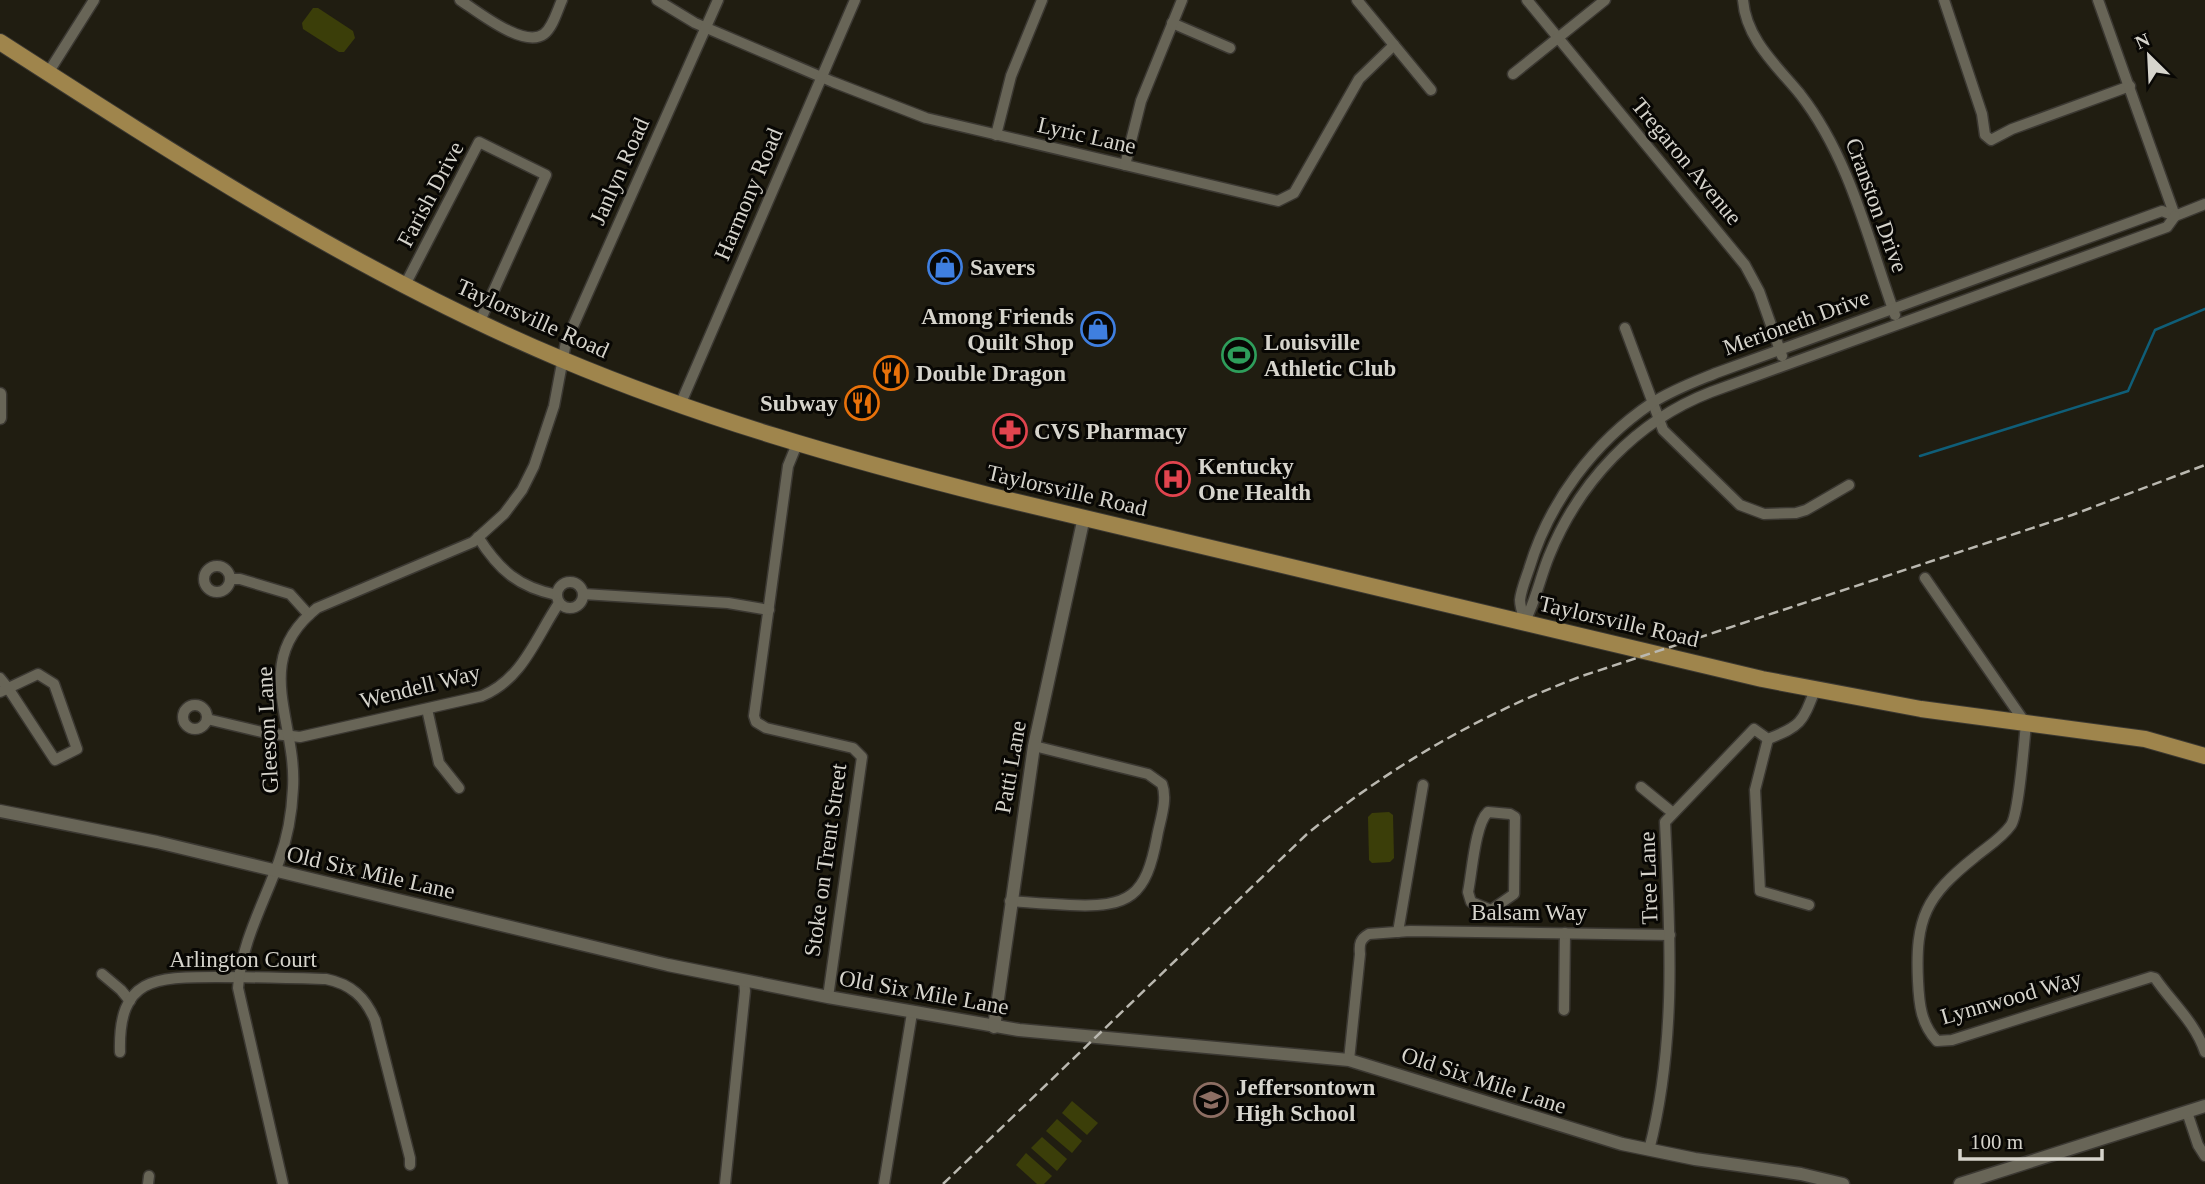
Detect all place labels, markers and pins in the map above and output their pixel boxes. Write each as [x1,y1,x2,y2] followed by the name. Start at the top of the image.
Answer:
[926,248,964,286] shop icon: Savers
[970,255,1035,280] place label: Savers
[921,304,1074,355] place label: Among Friends Quilt Shop
[1079,310,1117,348] shop icon: Among Friends Quilt Shop
[1264,330,1396,381] place label: Louisville Athletic Club
[1220,336,1258,374] sports icon: Louisville Athletic Club
[872,354,910,392] restaurant icon: Double Dragon
[916,361,1066,386] place label: Double Dragon
[843,384,881,422] restaurant icon: Subway
[760,391,839,416] place label: Subway
[991,412,1029,450] pharmacy icon: CVS Pharmacy
[1034,419,1187,444] place label: CVS Pharmacy
[1198,454,1311,505] place label: Kentucky One Health
[1154,460,1192,498] hospital icon: Kentucky One Health
[1236,1075,1375,1126] place label: Jeffersontown High School
[1192,1081,1230,1119] school or university icon: Jeffersontown High School

